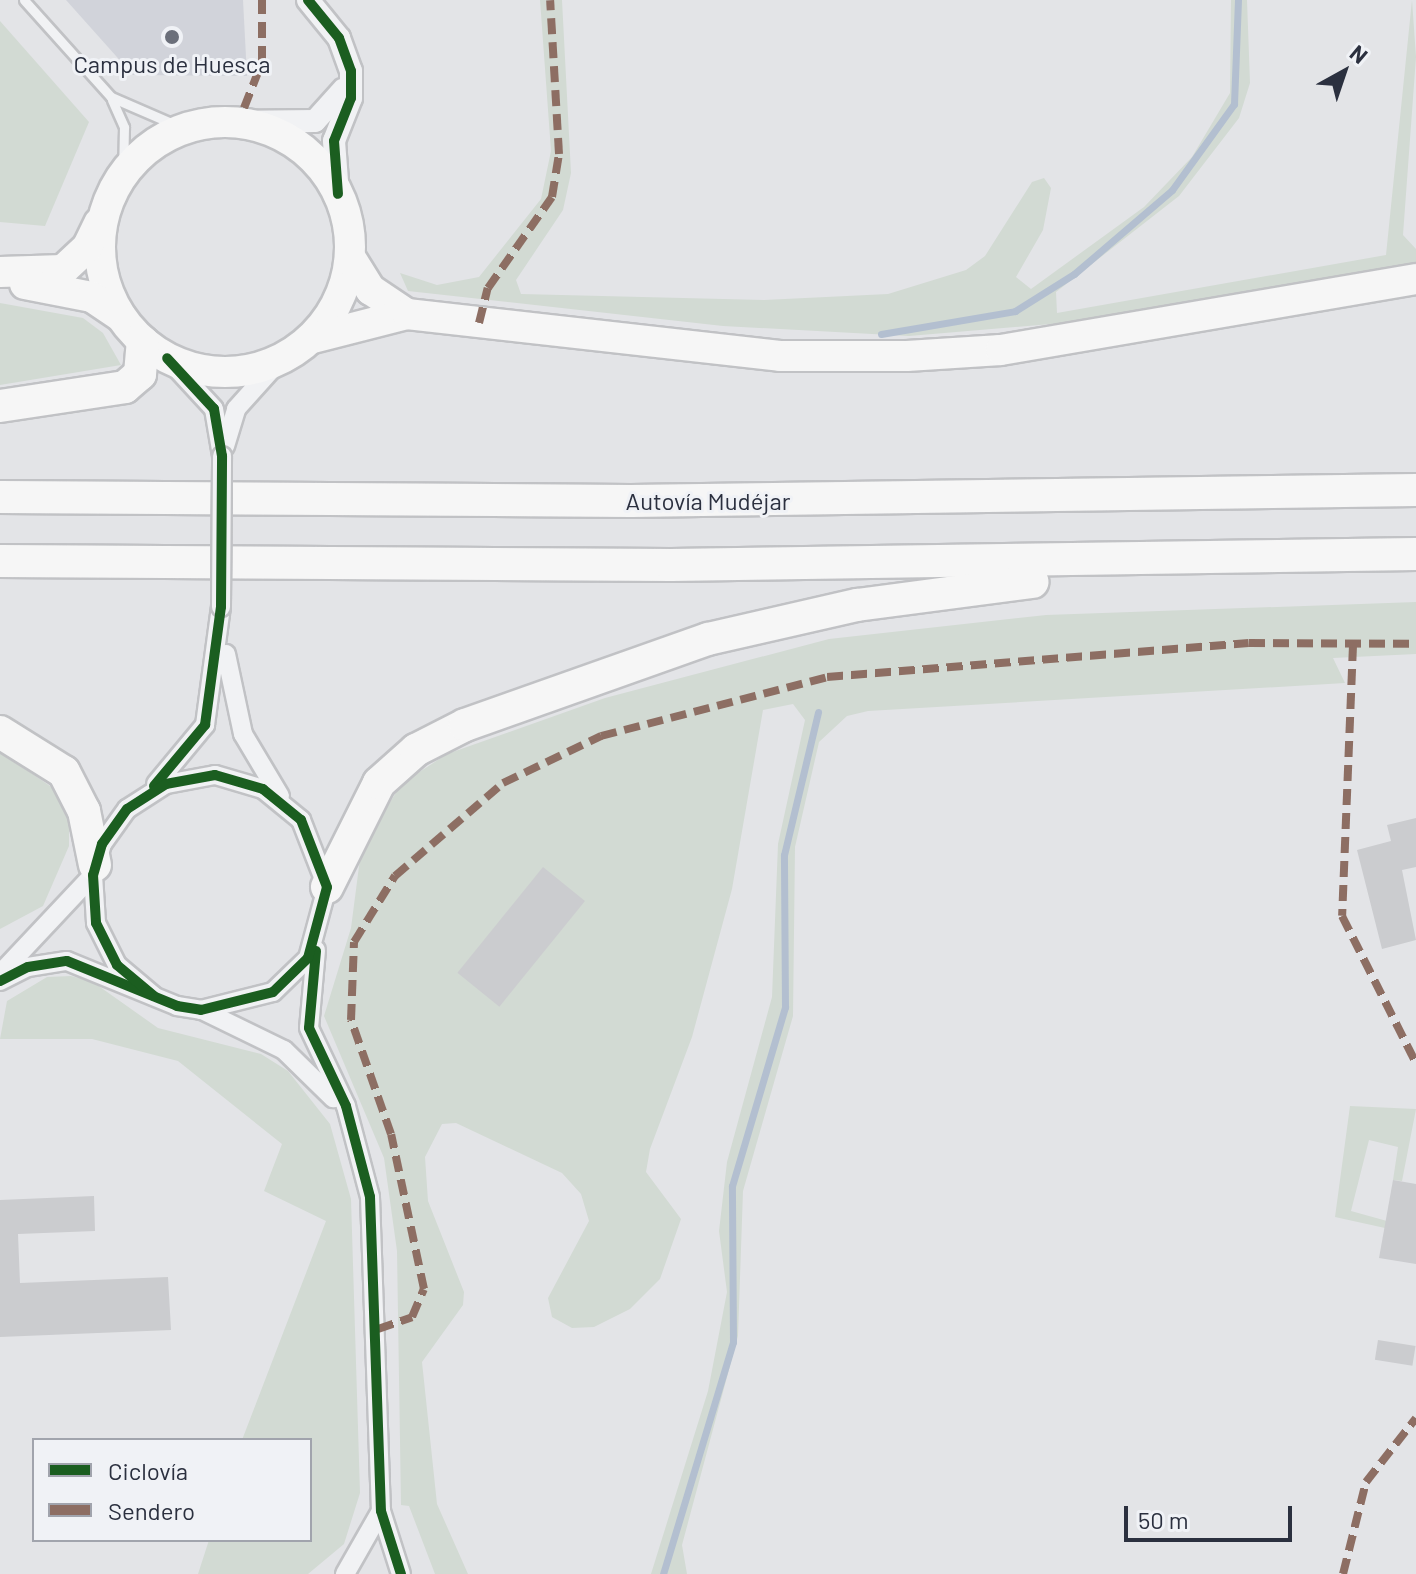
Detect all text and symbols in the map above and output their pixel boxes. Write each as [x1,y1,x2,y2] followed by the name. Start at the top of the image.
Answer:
[163,28,181,46] marker: Campus de Huesca
[1304,32,1384,112] north arrow
[1345,39,1373,68] text: N
[73,50,271,78] place label: Campus de Huesca
[626,487,790,515] street label: Autovía Mudéjar
[32,1438,312,1542] legend
[108,1456,188,1485] text: Ciclovía
[1128,1490,1296,1540] scale bar
[108,1496,195,1525] text: Sendero
[1138,1505,1189,1534] text: 50 m

